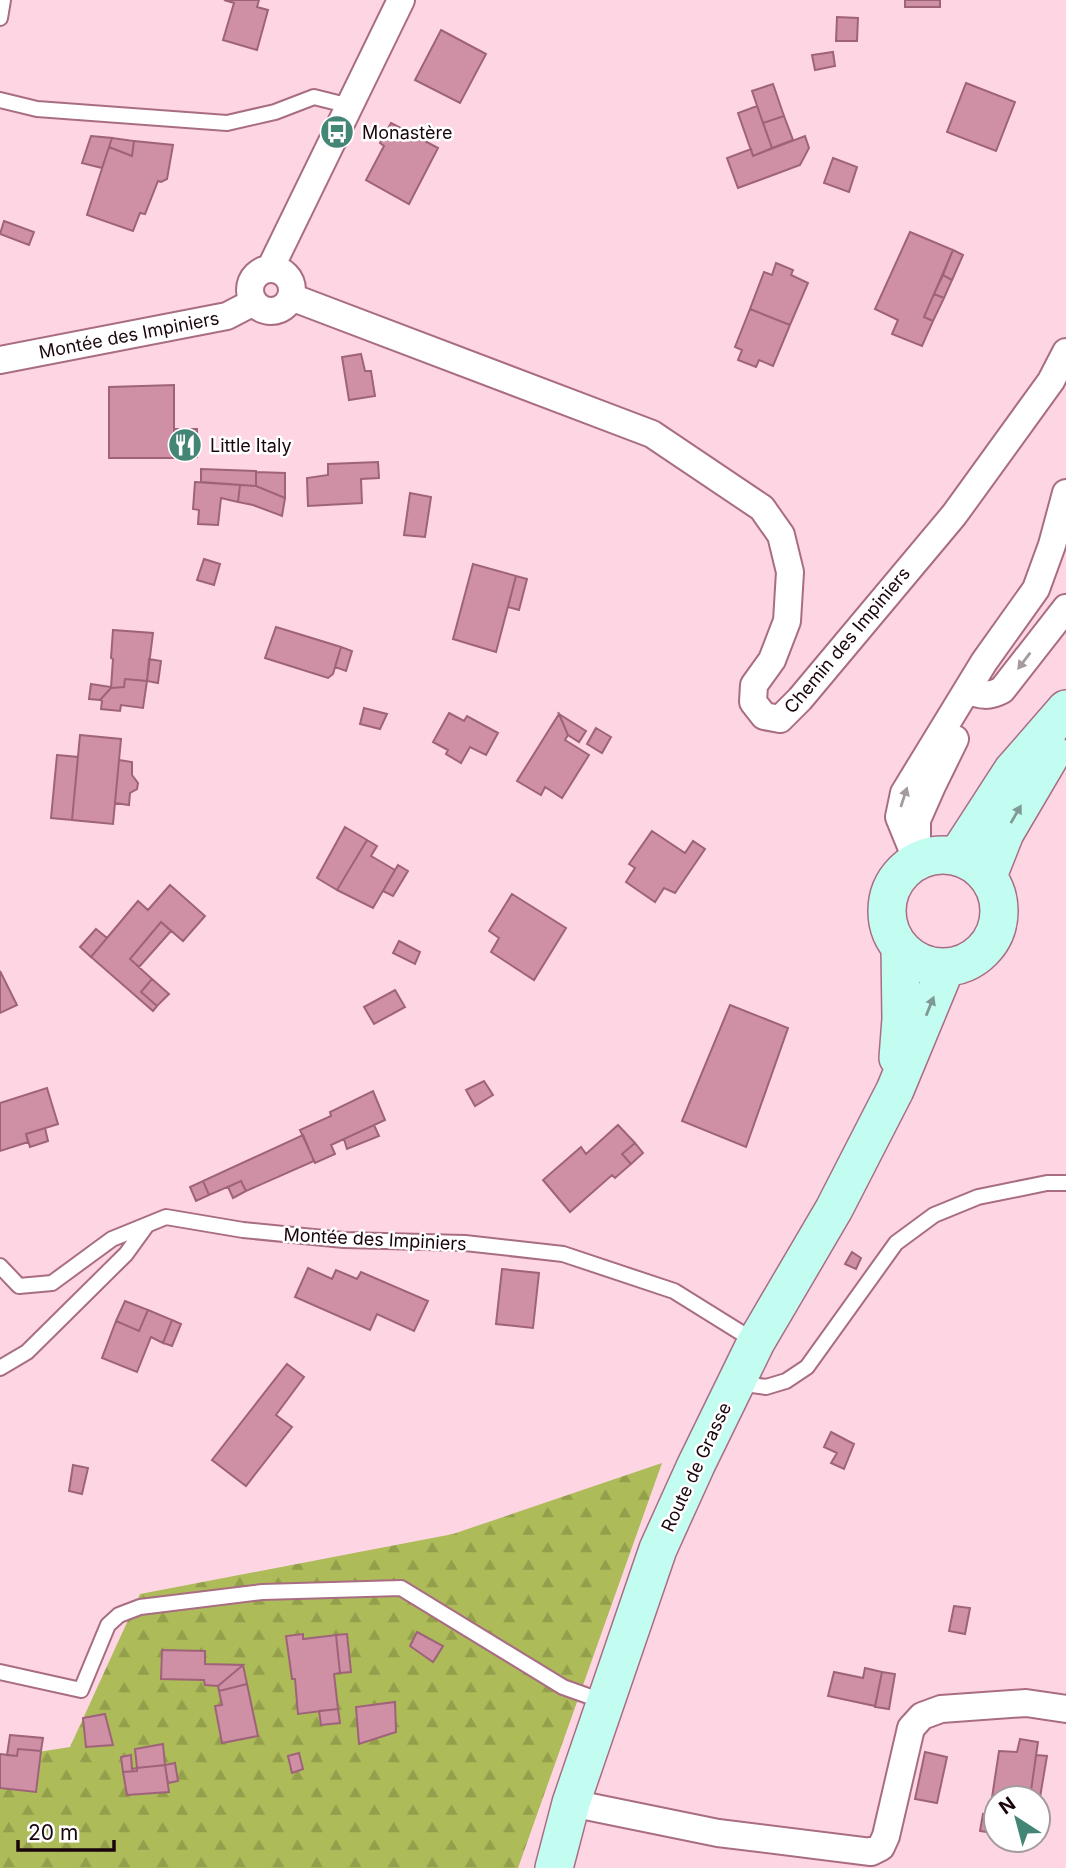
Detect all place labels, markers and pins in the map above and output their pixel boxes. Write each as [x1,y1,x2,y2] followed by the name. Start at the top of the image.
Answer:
[318,113,356,151] bus stop icon: Monastère
[362,122,452,143] place label: Monastère
[166,426,204,464] restaurant icon: Little Italy
[210,435,292,456] place label: Little Italy

